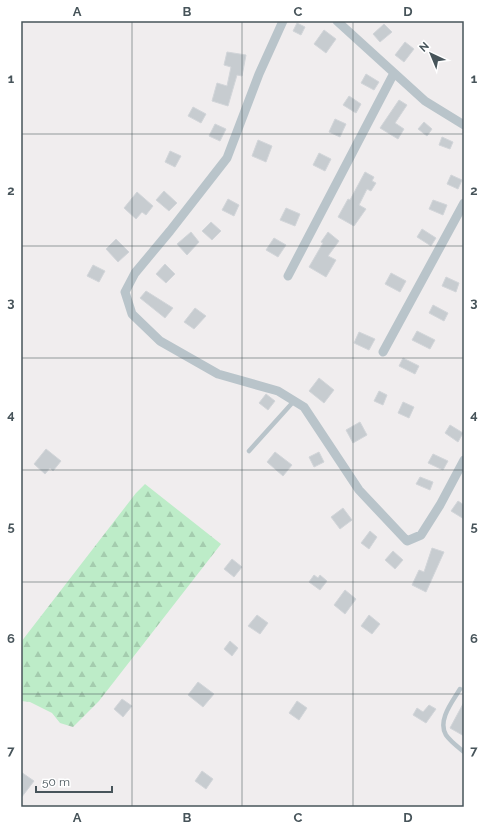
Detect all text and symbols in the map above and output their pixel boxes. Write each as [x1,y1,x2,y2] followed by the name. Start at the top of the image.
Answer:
[73,4,82,19] text: A
[183,4,192,19] text: B
[294,4,303,19] text: C
[403,4,413,19] text: D
[411,34,451,74] north arrow
[417,40,432,55] text: N
[8,71,15,86] text: 1
[471,71,478,86] text: 1
[7,183,15,198] text: 2
[470,183,478,198] text: 2
[7,295,15,310] text: 3
[470,295,478,310] text: 3
[7,407,15,422] text: 4
[470,407,478,422] text: 4
[7,519,15,534] text: 5
[470,519,478,534] text: 5
[7,631,15,646] text: 6
[470,631,478,646] text: 6
[7,743,15,758] text: 7
[470,743,478,758] text: 7
[36,768,112,794] scale bar
[42,775,70,789] text: 50 m
[73,810,82,825] text: A
[183,810,192,825] text: B
[294,810,303,825] text: C
[403,810,413,825] text: D

